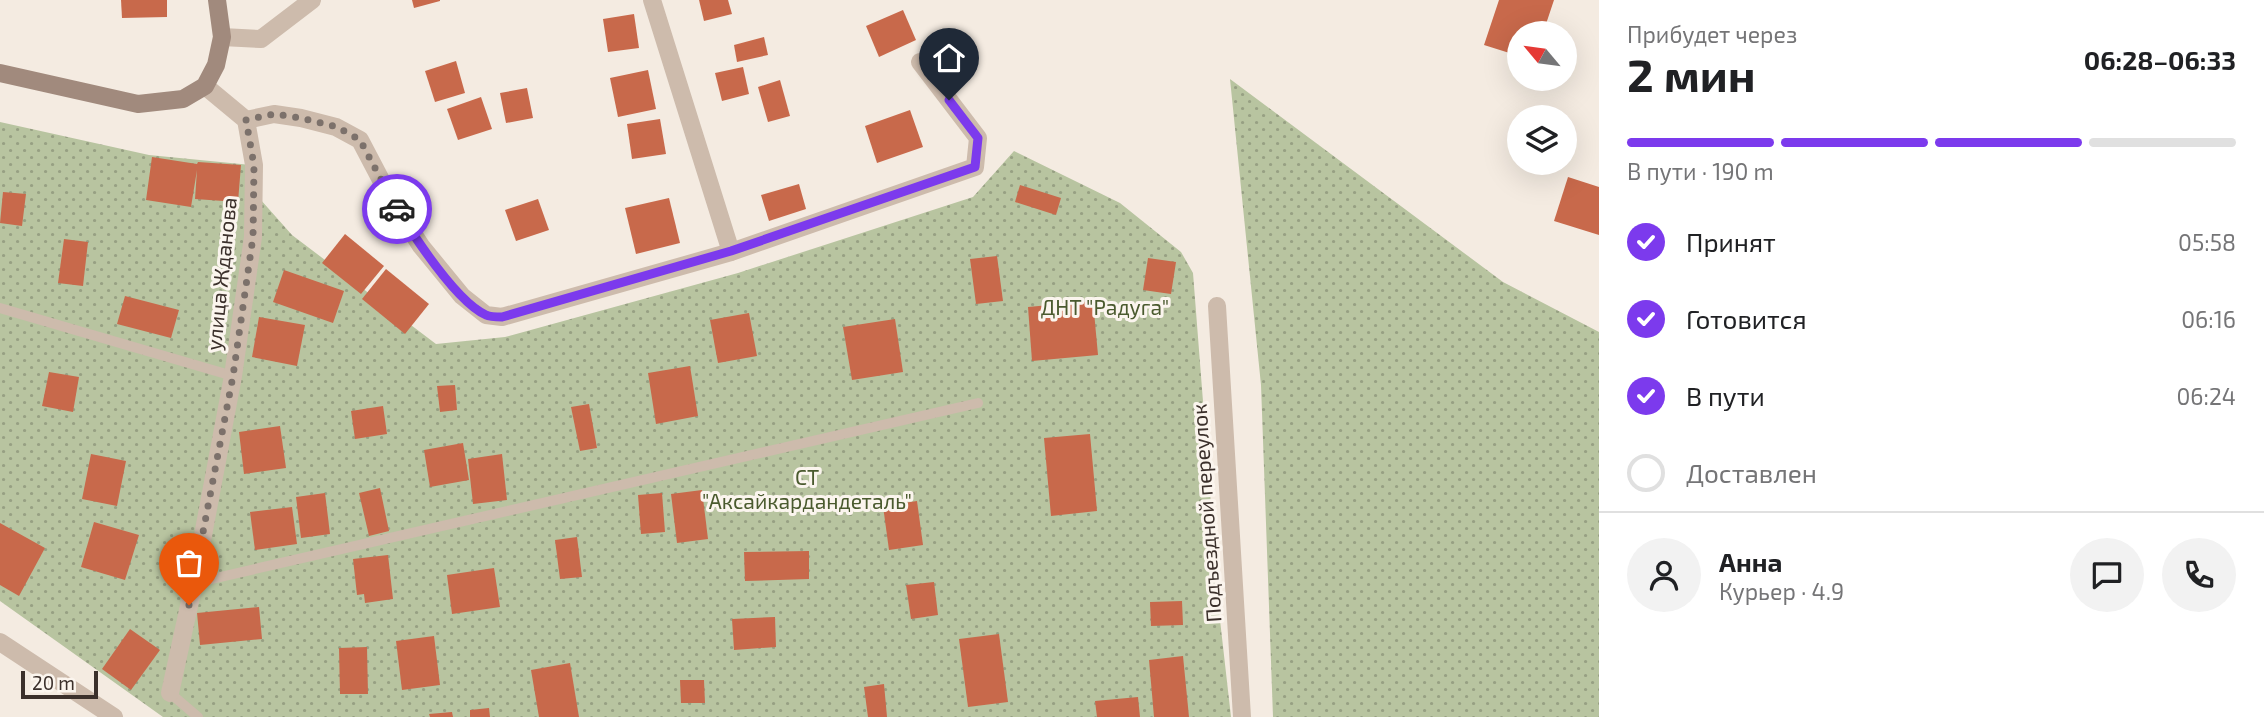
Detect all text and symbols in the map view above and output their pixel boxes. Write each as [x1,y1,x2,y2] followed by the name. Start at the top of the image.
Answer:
[1627,20,1797,48] text: Прибудет через
[1507,21,1577,91] north arrow
[1507,21,1577,175] map controls
[919,28,979,100] pin
[930,39,968,77] icon: home
[2084,44,2236,75] text: 06:28–06:33
[1627,46,1756,101] text: 2 мин
[1507,105,1577,175] button: layers
[1627,157,1774,185] text: В пути · 190 m
[362,174,432,244] courier
[378,190,416,228] icon: car
[200,196,242,352] street label: улица Жданова
[1627,223,1665,261] icon: check
[1686,226,1776,257] text: Принят
[2178,228,2236,256] text: 05:58
[1041,294,1169,320] park label: ДНТ "Радуга"
[1627,300,1665,338] icon: check
[1686,303,1807,334] text: Готовится
[2181,305,2236,333] text: 06:16
[1627,377,1665,415] icon: check
[1686,380,1765,411] text: В пути
[2176,382,2236,410] text: 06:24
[1185,403,1227,623] street label: Подъездной переулок
[1686,457,1817,488] text: Доставлен
[702,464,912,513] park label: СТ "Аксайкардандеталь"
[159,533,219,605] pin
[1627,538,1701,612] button: person
[2070,538,2144,612] button: chat
[2162,538,2236,612] button: phone
[170,544,208,582] icon: bag
[1719,546,1782,577] text: Анна
[1719,577,1844,605] text: Курьер · 4.9
[21,668,98,700] scale bar
[32,671,75,694] text: 20 m

